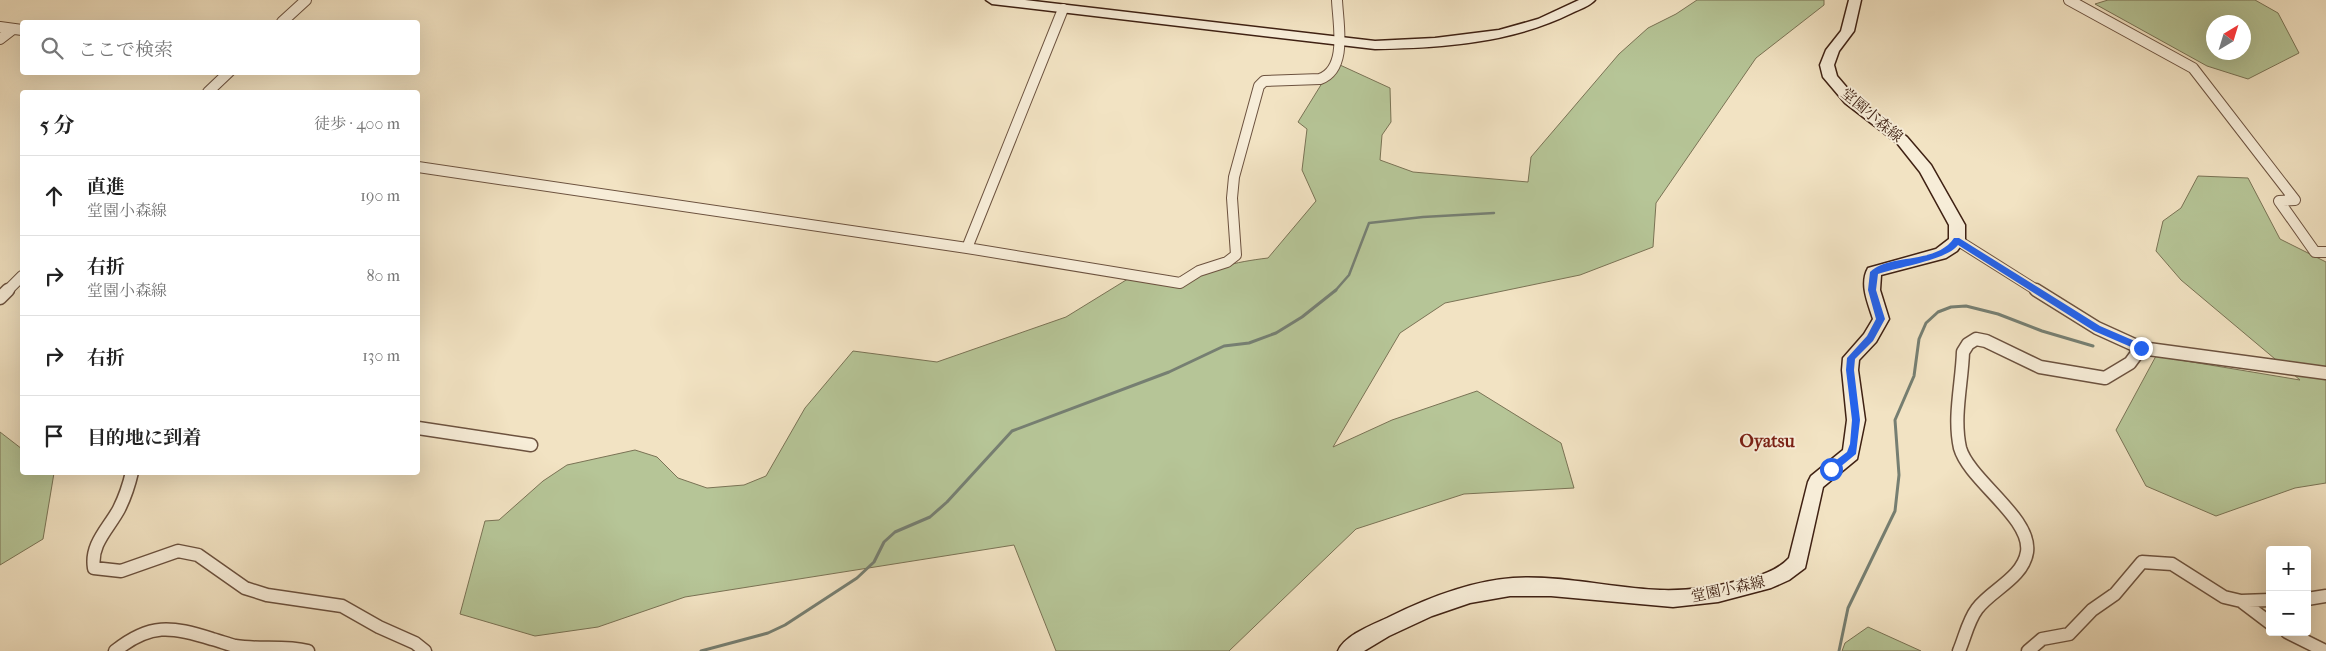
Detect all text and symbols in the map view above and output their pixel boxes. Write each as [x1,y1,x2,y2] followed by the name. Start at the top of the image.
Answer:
[2206,15,2251,60] north arrow
[20,20,420,75] search box
[38,34,66,62] icon: search
[78,39,173,61] text: ここで検索
[1837,84,1907,146] street label: 堂園小森線
[40,113,75,137] text: 5 分
[314,114,400,133] text: 徒歩 · 400 m
[87,176,125,198] text: 直進
[40,182,68,210] icon: ahead
[360,186,400,205] text: 190 m
[87,201,167,220] text: 堂園小森線
[87,256,125,278] text: 右折
[40,262,68,290] icon: right
[366,266,400,285] text: 80 m
[87,281,167,300] text: 堂園小森線
[2130,337,2153,360] route end
[40,342,68,370] icon: right
[362,346,400,365] text: 130 m
[87,347,125,369] text: 右折
[40,422,68,450] icon: arrive
[87,427,201,449] text: 目的地に到着
[1739,431,1795,452] district label: Oyatsu
[1820,458,1843,481] route start
[2266,546,2311,636] map controls
[2266,546,2311,591] button: +
[1689,572,1767,606] street label: 堂園小森線
[2266,591,2311,636] button: −

